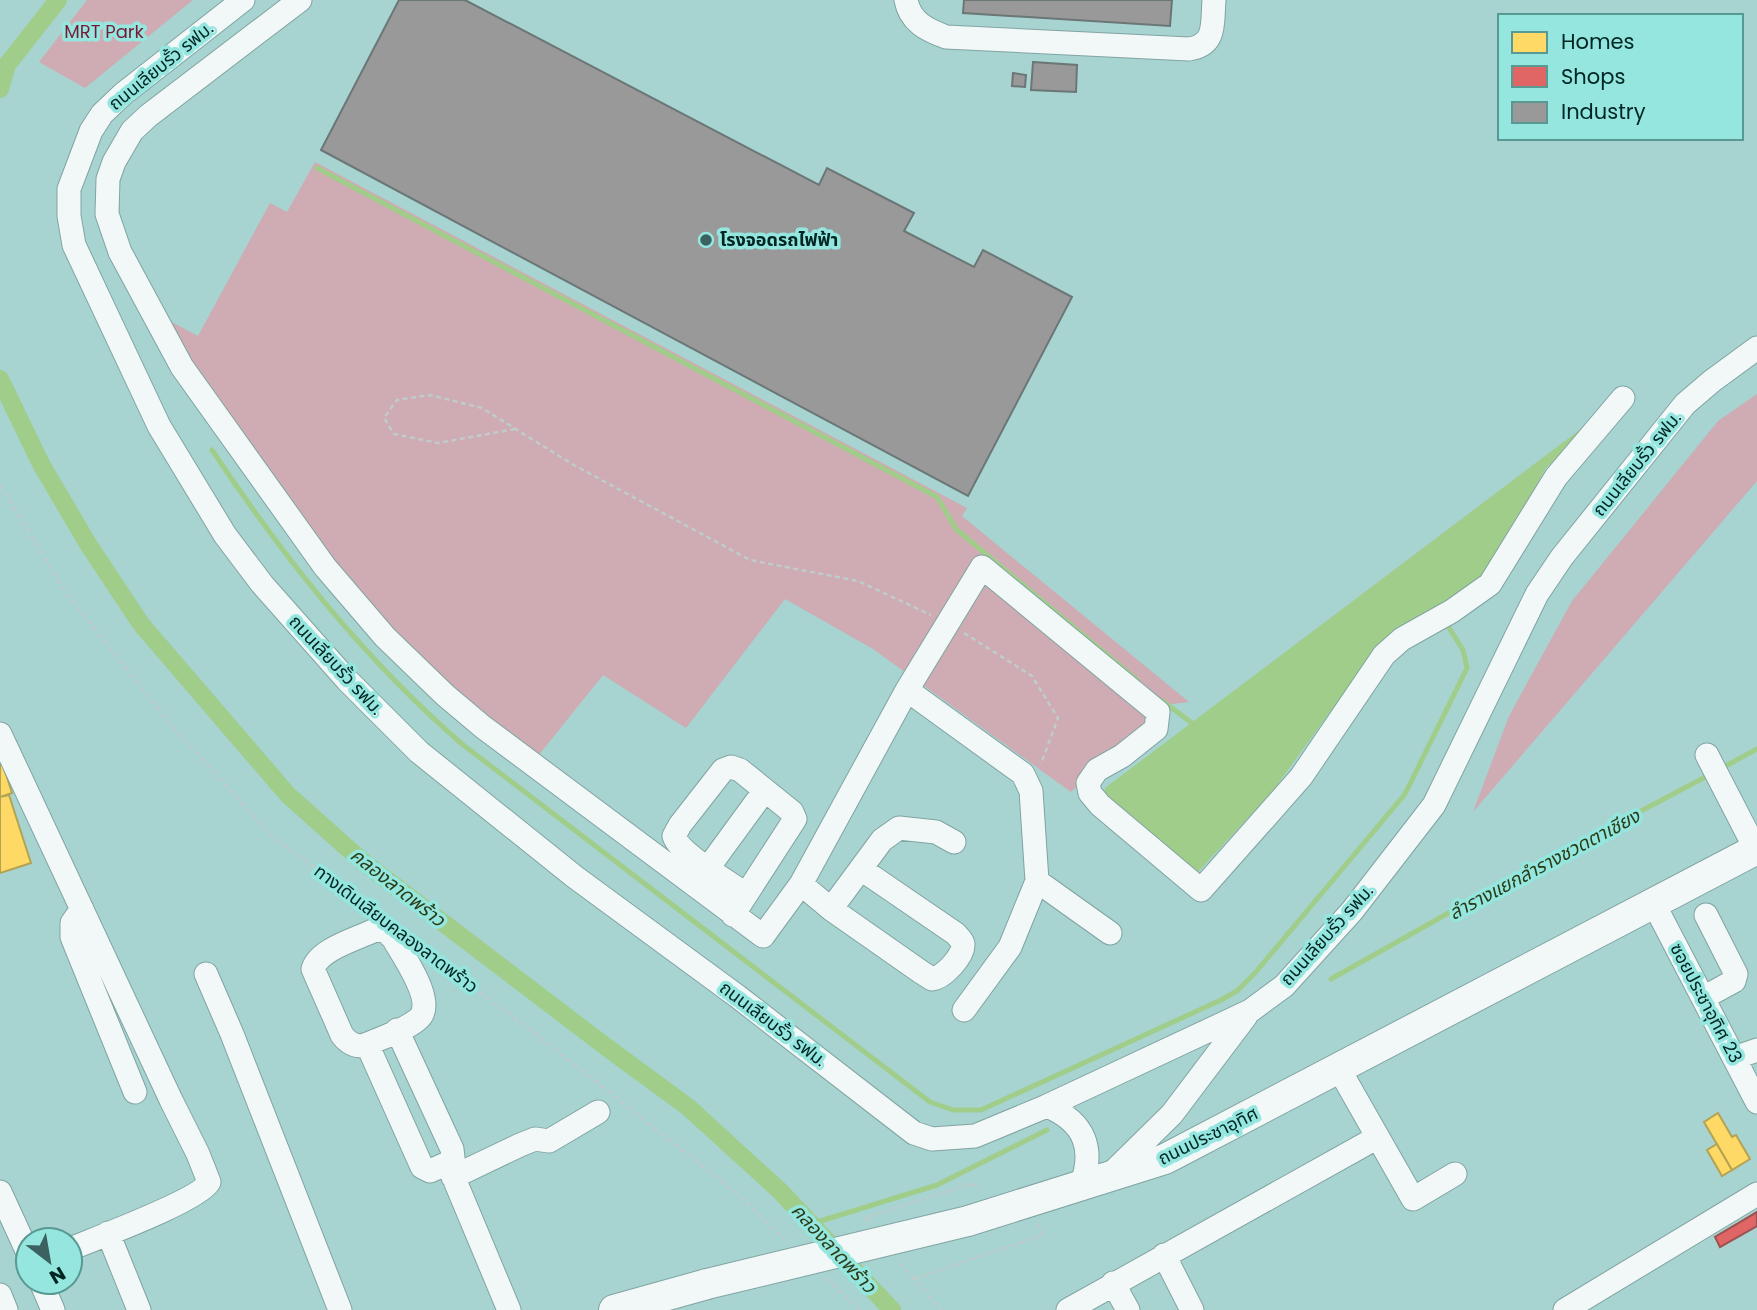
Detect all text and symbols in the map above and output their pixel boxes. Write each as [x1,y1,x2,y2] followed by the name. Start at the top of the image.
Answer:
[1498,14,1743,140] legend
[103,16,218,116] street label: ถนนเลียบรั้ว รฟม.
[64,19,145,44] park label: MRT Park
[1561,27,1635,56] text: Homes
[1561,62,1625,91] text: Shops
[1561,97,1646,126] text: Industry
[720,227,838,252] place label: โรงจอดรถไฟฟ้า
[698,232,714,248] marker: โรงจอดรถไฟฟ้า
[1587,406,1687,521] street label: ถนนเลียบรั้ว รฟม.
[284,609,389,720] street label: ถนนเลียบรั้ว รฟม.
[1444,802,1645,926] water label: ลำรางแยกลำรางชวดตาเชียง
[345,842,451,933] water label: คลองลาดพร้าว
[309,859,484,999] street label: ทางเดินเลียบคลองลาดพร้าว
[1274,879,1379,991] street label: ถนนเลียบรั้ว รฟม.
[1664,938,1749,1067] street label: ซอยประชาอุทิศ 23
[715,975,832,1072] street label: ถนนเลียบรั้ว รฟม.
[1154,1101,1262,1171] street label: ถนนประชาอุทิศ
[785,1198,883,1300] water label: คลองลาดพร้าว
[14,1226,84,1296] north arrow
[44,1260,71,1290] text: N

